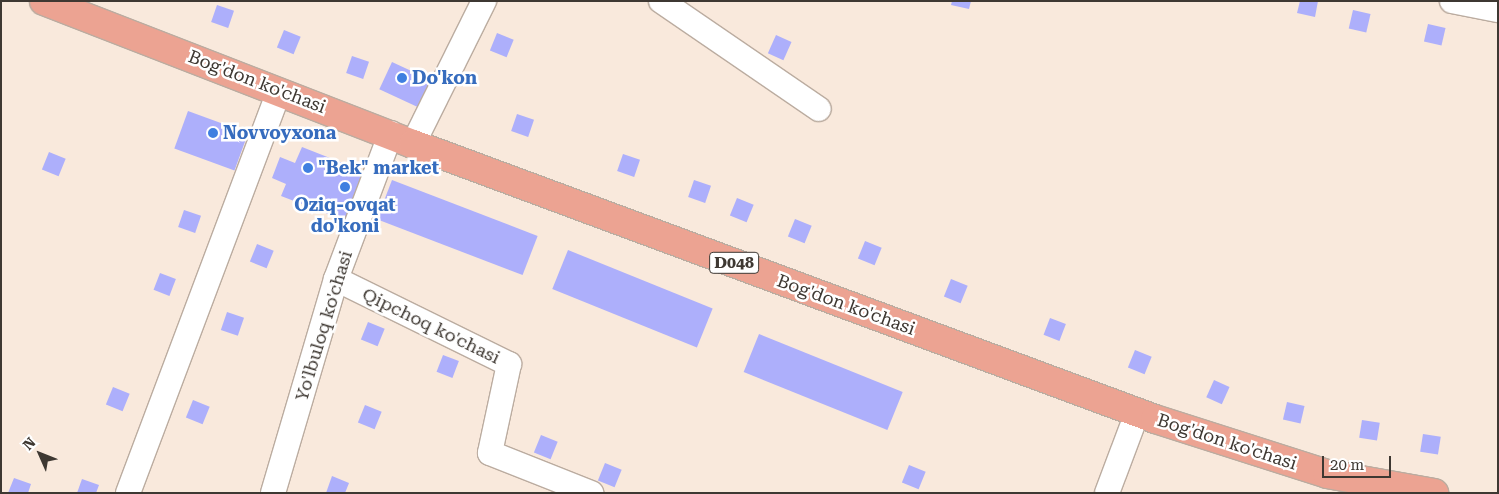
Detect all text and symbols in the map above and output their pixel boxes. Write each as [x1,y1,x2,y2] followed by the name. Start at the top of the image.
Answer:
[185,46,329,118] street label: Bog'don ko'chasi
[412,67,477,89] place label: Do'kon
[396,72,408,84] marker: Do'kon
[223,122,336,144] place label: Novvoyxona
[207,127,219,139] marker: Novvoyxona
[318,157,439,179] place label: "Bek" market
[302,162,314,174] marker: "Bek" market
[339,181,351,193] marker: Oziq-ovqat do'koni
[294,195,396,238] place label: Oziq-ovqat do'koni
[291,248,357,404] street label: Yo'lbuloq ko'chasi
[709,250,759,276] road number: D048
[774,270,918,340] street label: Bog'don ko'chasi
[359,283,503,369] street label: Qipchoq ko'chasi
[1154,409,1300,475] street label: Bog'don ko'chasi
[15,429,65,479] north arrow
[20,434,39,453] text: N
[1324,446,1393,478] scale bar
[1330,456,1364,474] text: 20 m

